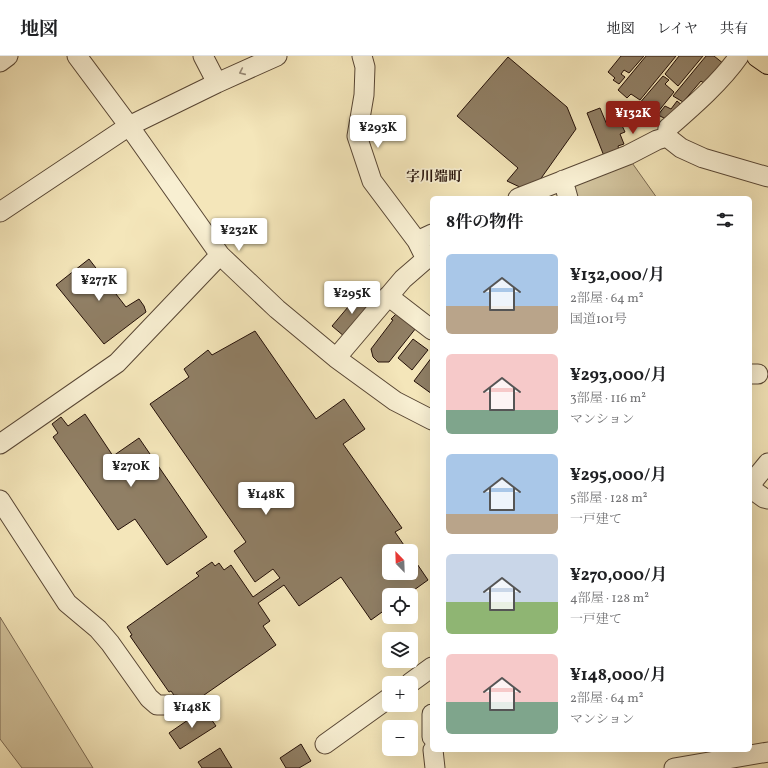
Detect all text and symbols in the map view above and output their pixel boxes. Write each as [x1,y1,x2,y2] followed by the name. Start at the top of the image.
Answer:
[20,17,58,43] text: 地図
[607,20,635,39] text: 地図
[657,20,698,39] text: レイヤ
[720,20,748,39] text: 共有
[238,67,246,75] one-way arrow
[605,101,661,135] pin: ¥132K
[615,105,651,123] text: ¥132K
[350,115,406,149] pin: ¥293K
[359,119,397,137] text: ¥293K
[406,168,463,187] district label: 字川端町
[714,209,736,231] icon: filters
[446,211,523,234] text: 8件の物件
[211,218,267,252] pin: ¥232K
[220,222,258,240] text: ¥232K
[570,264,665,287] text: ¥132,000/月
[71,268,127,302] pin: ¥277K
[478,270,526,318] icon: home
[81,272,117,290] text: ¥277K
[324,281,380,315] pin: ¥295K
[333,285,371,303] text: ¥295K
[570,290,644,308] text: 2部屋 · 64 m²
[570,311,627,329] text: 国道101号
[570,364,668,387] text: ¥293,000/月
[478,370,526,418] icon: home
[570,390,646,408] text: 3部屋 · 116 m²
[570,411,634,429] text: マンション
[103,454,159,488] pin: ¥270K
[112,458,150,476] text: ¥270K
[570,464,667,487] text: ¥295,000/月
[478,470,526,518] icon: home
[238,482,294,516] pin: ¥148K
[247,486,285,504] text: ¥148K
[570,490,648,508] text: 5部屋 · 128 m²
[570,511,622,529] text: 一戸建て
[382,544,418,580] north arrow
[382,544,418,756] map controls
[570,564,668,587] text: ¥270,000/月
[478,570,526,618] icon: home
[382,588,418,624] button: locate
[570,590,649,608] text: 4部屋 · 128 m²
[570,611,622,629] text: 一戸建て
[382,632,418,668] button: layers
[570,664,667,687] text: ¥148,000/月
[478,670,526,718] icon: home
[382,676,418,712] button: +
[570,690,644,708] text: 2部屋 · 64 m²
[164,695,220,729] pin: ¥148K
[173,699,211,717] text: ¥148K
[570,711,634,729] text: マンション
[382,720,418,756] button: −

